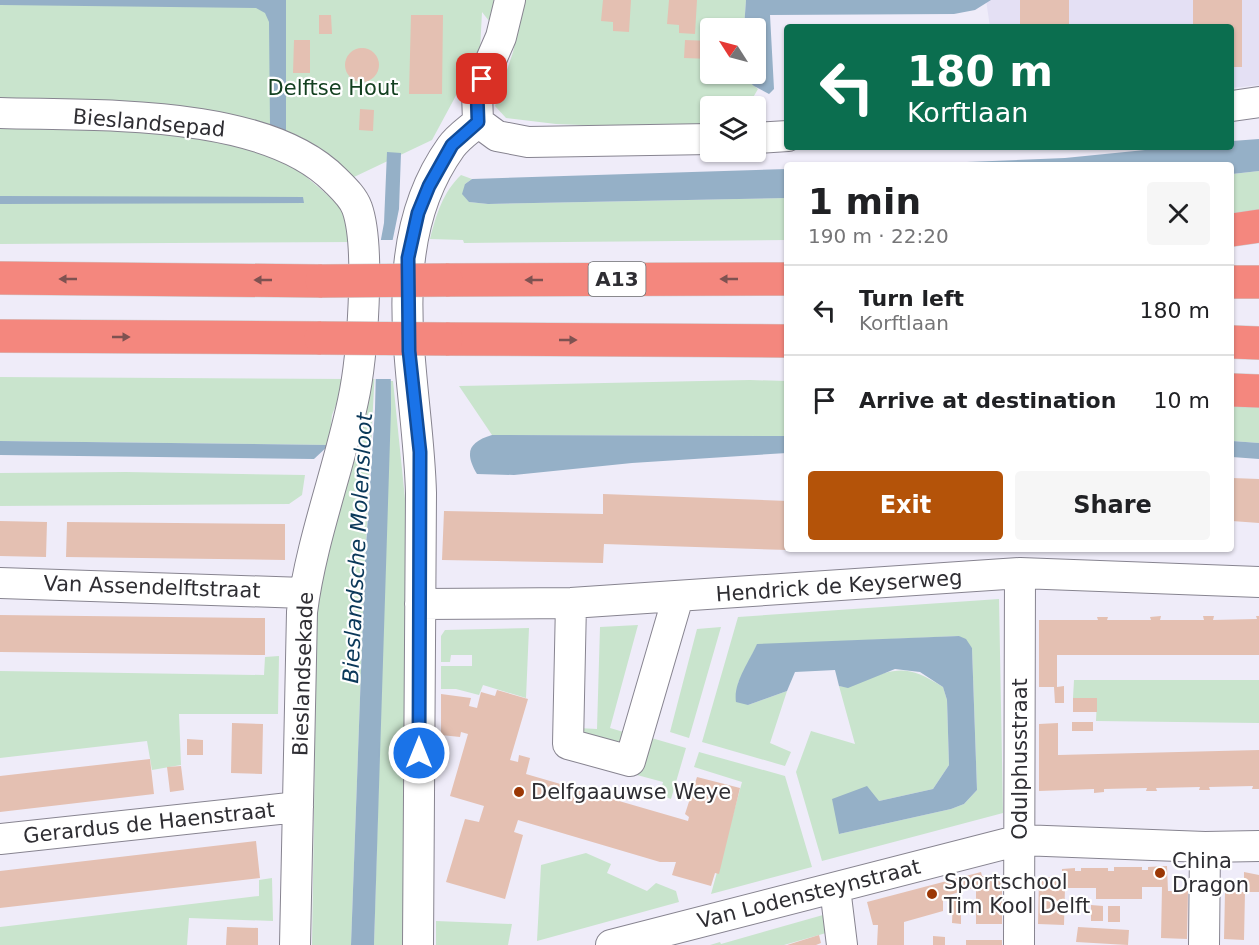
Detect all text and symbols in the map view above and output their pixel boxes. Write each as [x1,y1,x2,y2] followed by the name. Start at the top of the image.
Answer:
[700,18,766,84] north arrow
[700,18,766,162] map controls
[907,47,1053,96] text: 180 m
[808,48,886,126] icon: left
[456,53,507,104] pin
[465,62,498,95] icon: arrive
[268,76,398,100] park label: Delftse Hout
[700,96,766,162] button: layers
[907,97,1028,128] text: Korftlaan
[72,104,226,142] street label: Bieslandsepad
[808,181,921,222] text: 1 min
[1147,182,1210,245] button: close
[808,224,949,248] text: 190 m · 22:20
[588,262,646,296] road number: A13
[59,274,78,284] one-way arrow
[720,274,739,284] one-way arrow
[254,275,273,285] one-way arrow
[525,275,544,285] one-way arrow
[859,286,964,311] text: Turn left
[808,294,841,327] icon: left
[1140,298,1210,323] text: 180 m
[859,311,949,335] text: Korftlaan
[112,332,131,342] one-way arrow
[558,335,577,345] one-way arrow
[808,384,841,417] icon: arrive
[859,388,1116,413] text: Arrive at destination
[1154,388,1210,413] text: 10 m
[338,411,377,684] water label: Bieslandsche Molensloot
[808,471,1003,540] button: Exit
[1015,471,1210,540] button: Share
[715,565,963,607] street label: Hendrick de Keyserweg
[43,571,261,603] street label: Van Assendelftstraat
[288,592,318,756] street label: Bieslandsekade
[1008,678,1032,840] street label: Odulphusstraat
[387,721,451,785] position arrow
[531,780,731,804] place label: Delfgaauwse Weye
[512,785,526,799] marker: Delfgaauwse Weye
[22,798,276,848] street label: Gerardus de Haenstraat
[1172,849,1249,897] place label: China Dragon
[695,855,923,933] street label: Van Lodensteynstraat
[1153,866,1167,880] marker: China Dragon
[943,870,1090,918] place label: Sportschool Tim Kool Delft
[925,887,939,901] marker: Sportschool Tim Kool Delft

